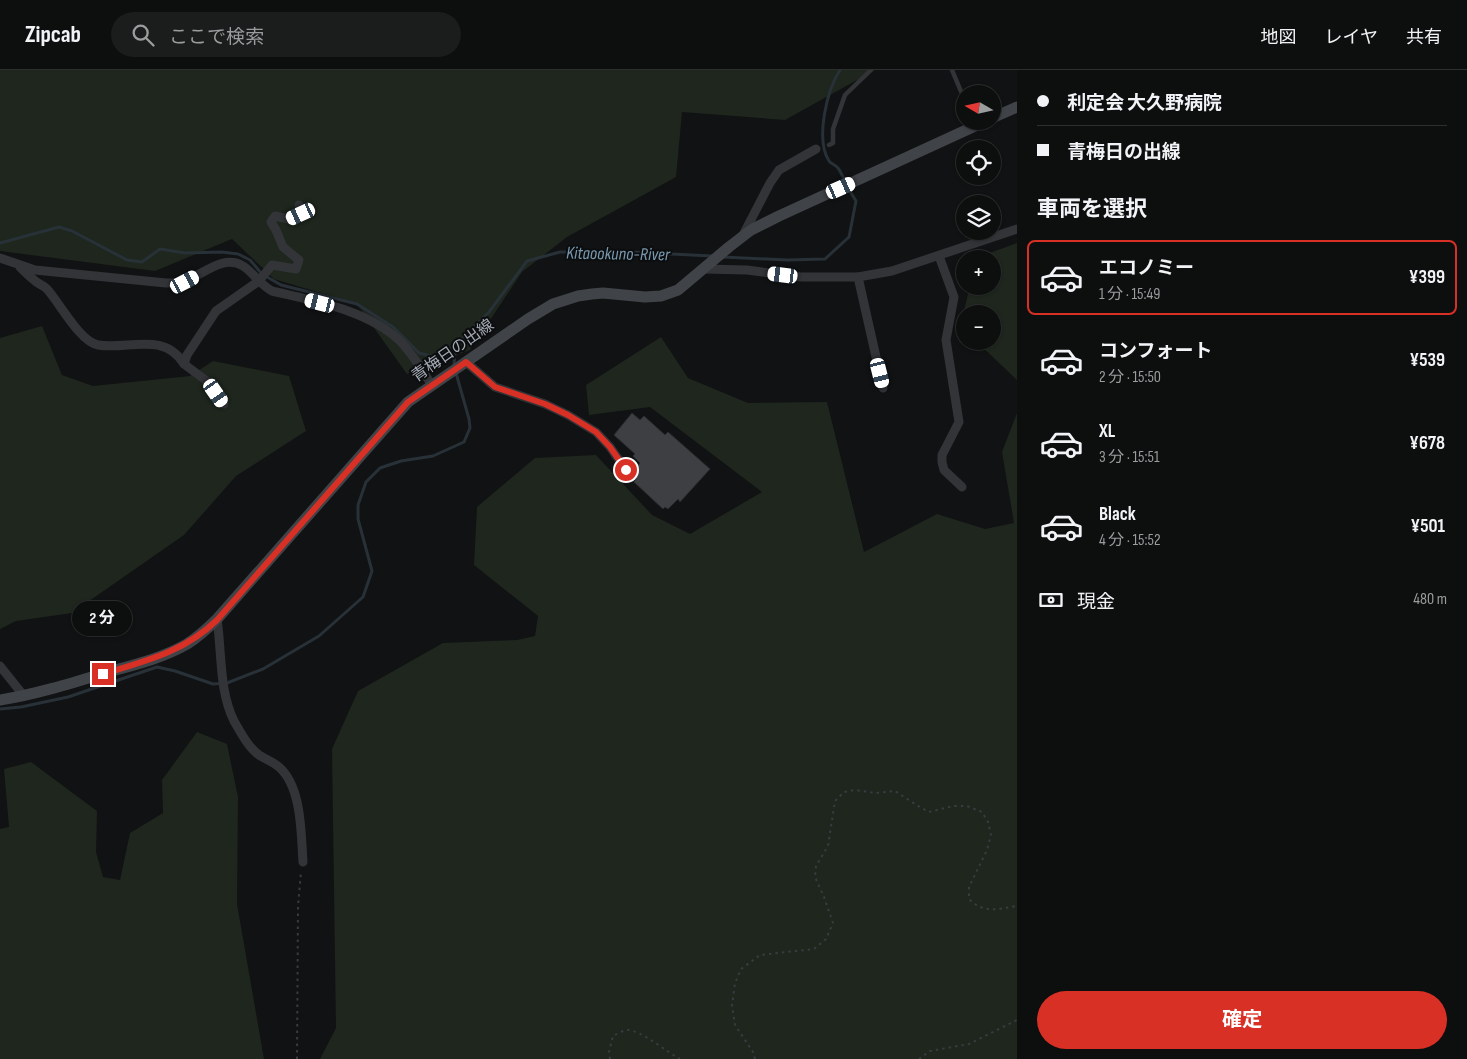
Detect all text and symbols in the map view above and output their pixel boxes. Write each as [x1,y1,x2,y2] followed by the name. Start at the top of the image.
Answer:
[111,12,461,57] search box
[25,20,81,49] text: Zipcab
[129,21,157,49] icon: search
[169,26,264,49] text: ここで検索
[1261,27,1297,48] text: 地図
[1325,27,1378,48] text: レイヤ
[1406,27,1442,48] text: 共有
[956,85,1001,130] north arrow
[956,85,1001,350] map controls
[1067,92,1222,115] text: 利定会 大久野病院
[956,140,1001,185] button: locate
[1067,141,1181,164] text: 青梅日の出線
[824,175,857,201] car
[956,195,1001,240] button: layers
[1037,196,1147,223] text: 車両を選択
[284,201,317,227] car
[566,243,671,265] water label: Kitaookuno-River
[956,250,1001,295] button: +
[1039,255,1084,300] icon: car
[1099,257,1194,280] text: エコノミー
[767,266,798,284] car
[1409,266,1445,289] text: ¥399
[168,268,201,296] car
[1099,285,1160,304] text: 1 分 · 15:49
[303,292,336,314] car
[956,305,1001,350] button: −
[408,316,498,386] street label: 青梅日の出線
[1039,338,1084,383] icon: car
[1099,340,1212,363] text: コンフォート
[1409,349,1445,372] text: ¥539
[869,357,890,389] car
[1099,368,1161,387] text: 2 分 · 15:50
[201,376,230,410] car
[1099,420,1115,443] text: XL
[1039,421,1084,466] icon: car
[1409,432,1445,455] text: ¥678
[1099,448,1160,467] text: 3 分 · 15:51
[615,459,637,481] route start
[1099,503,1136,526] text: Black
[1039,504,1084,549] icon: car
[1410,515,1445,538] text: ¥501
[1099,531,1161,550] text: 4 分 · 15:52
[1037,586,1065,614] icon: cash
[1413,590,1447,609] text: 480 m
[1077,591,1115,614] text: 現金
[73,602,133,636] callout: 2 分
[89,609,115,628] text: 2 分
[92,663,114,685] route end
[1037,991,1447,1049] button: 確定

